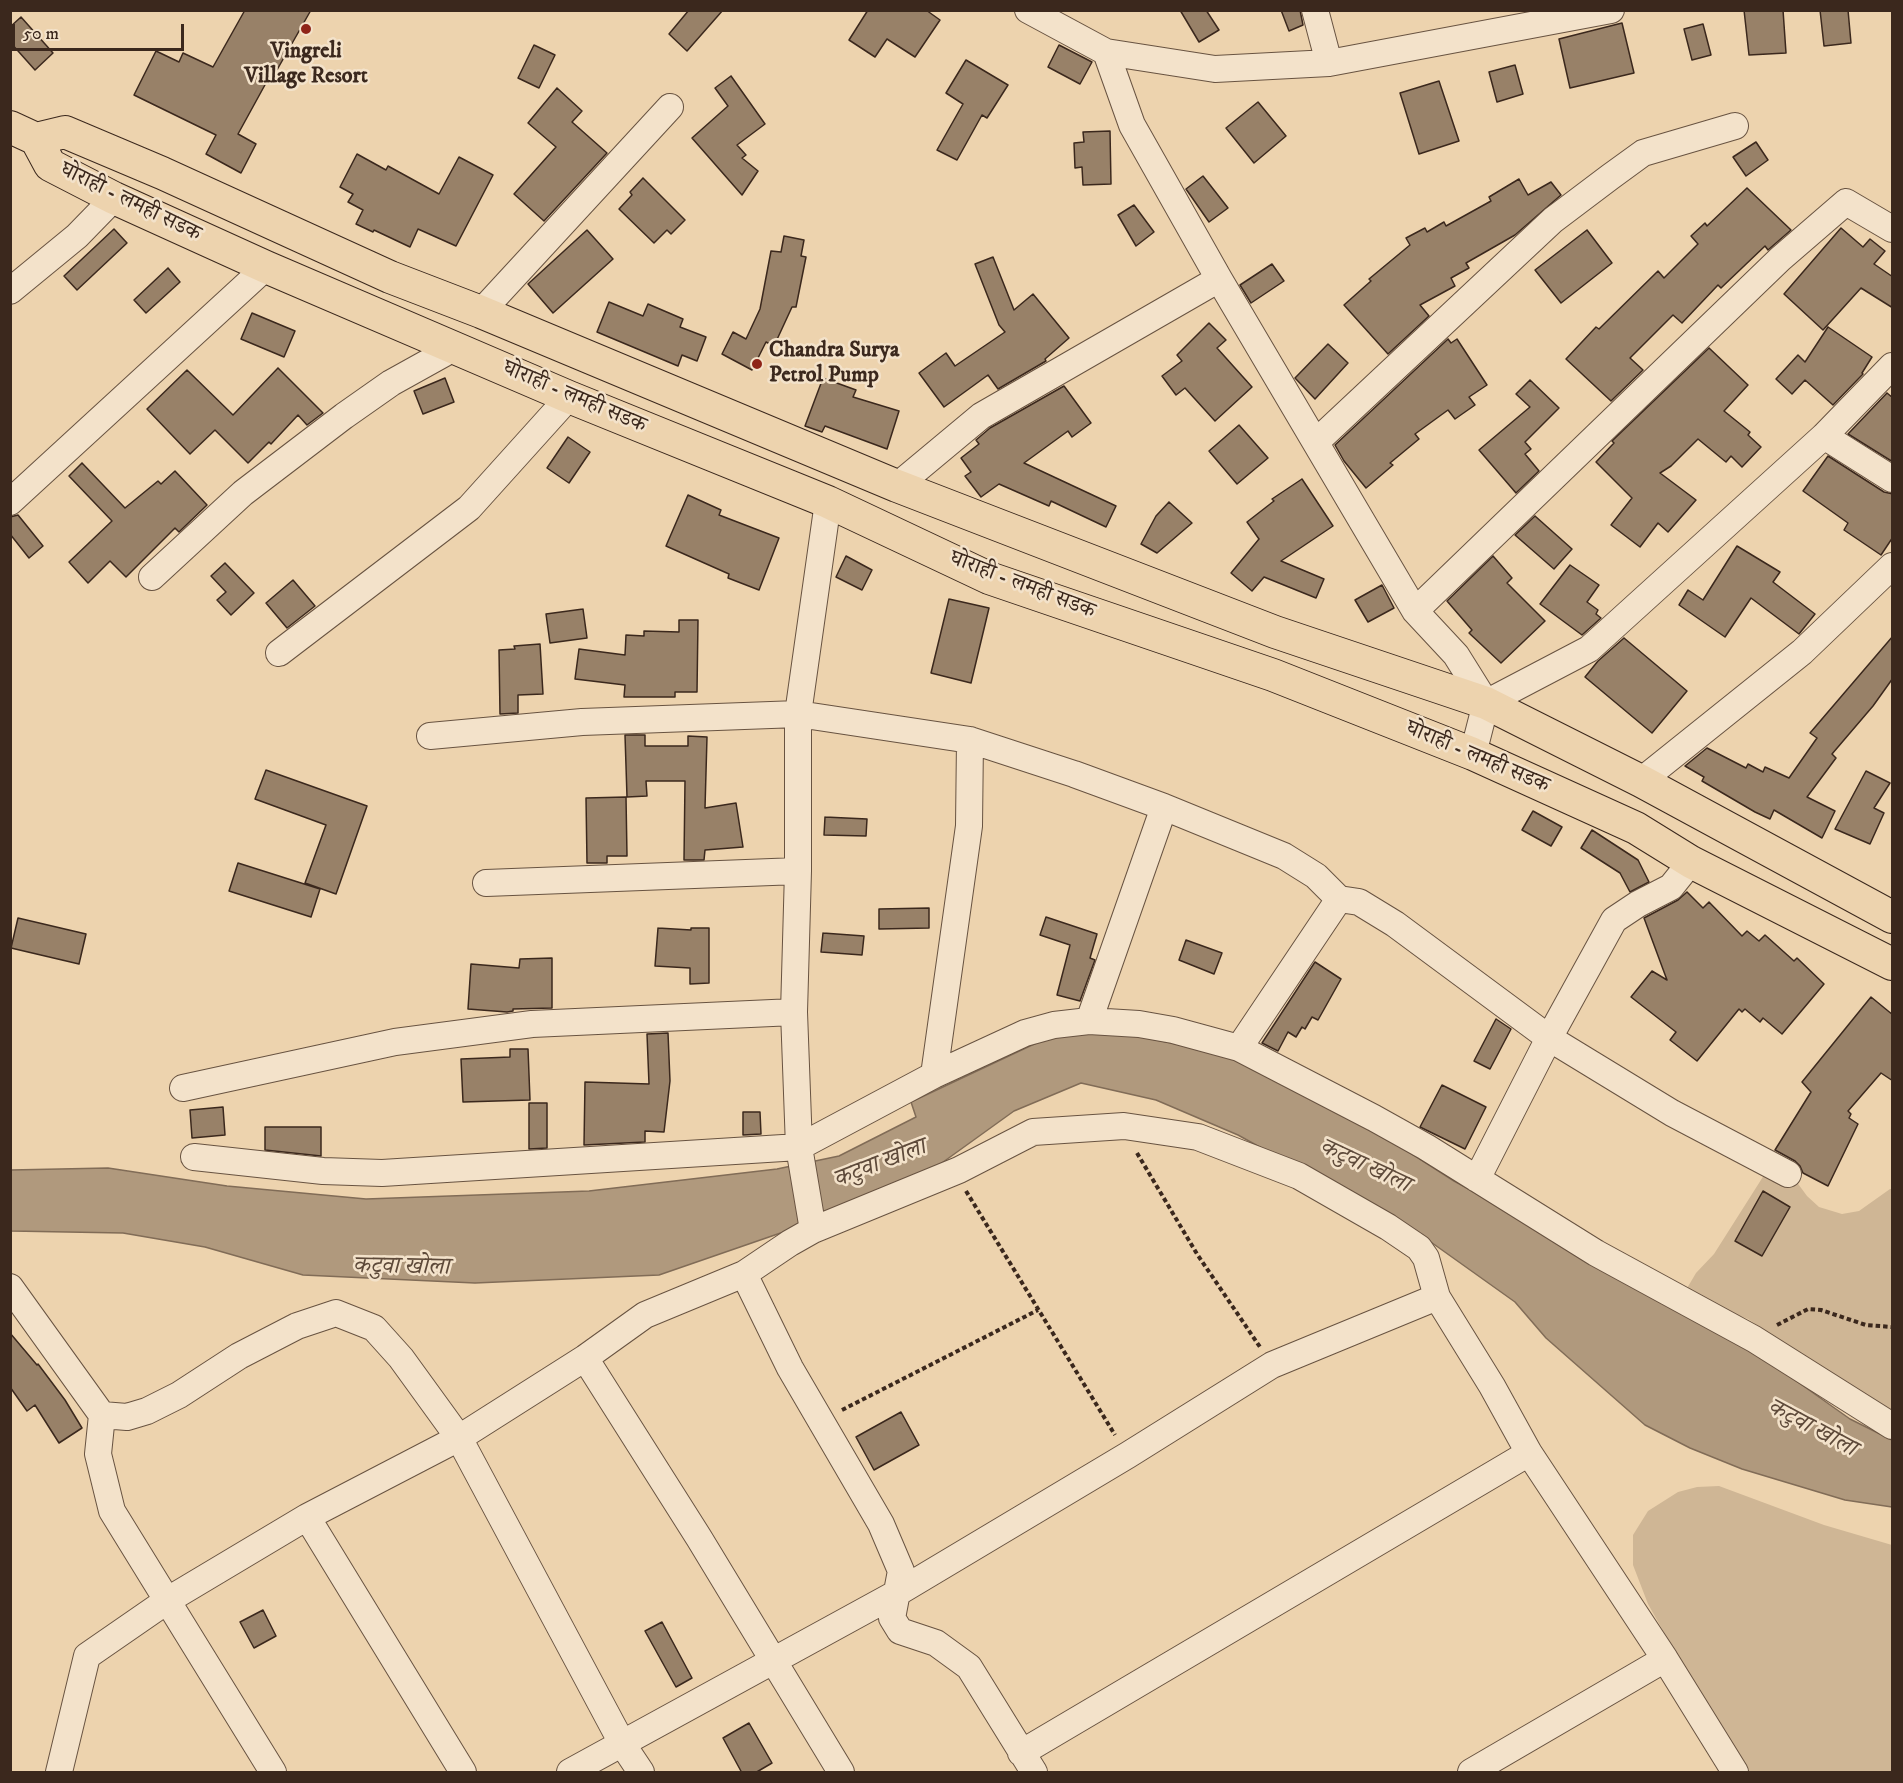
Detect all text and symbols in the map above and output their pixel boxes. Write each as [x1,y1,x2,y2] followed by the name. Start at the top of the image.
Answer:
[15,12,188,50] scale bar
[299,22,313,36] marker: Vingreli Village Resort
[23,23,59,45] text: 50 m
[244,39,368,90] place label: Vingreli Village Resort
[55,157,205,249] street label: घोराही - लमही सडक
[769,338,899,390] place label: Chandra Surya Petrol Pump
[498,356,650,440] street label: घोराही - लमही सडक
[750,357,764,371] marker: Chandra Surya Petrol Pump
[946,546,1098,626] street label: घोराही - लमही सडक
[1401,716,1553,800] street label: घोराही - लमही सडक
[830,1134,930,1196] water label: कटुवा खोला
[1314,1134,1414,1200] water label: कटुवा खोला
[352,1253,450,1283] water label: कटुवा खोला
[1762,1394,1860,1464] water label: कटुवा खोला

